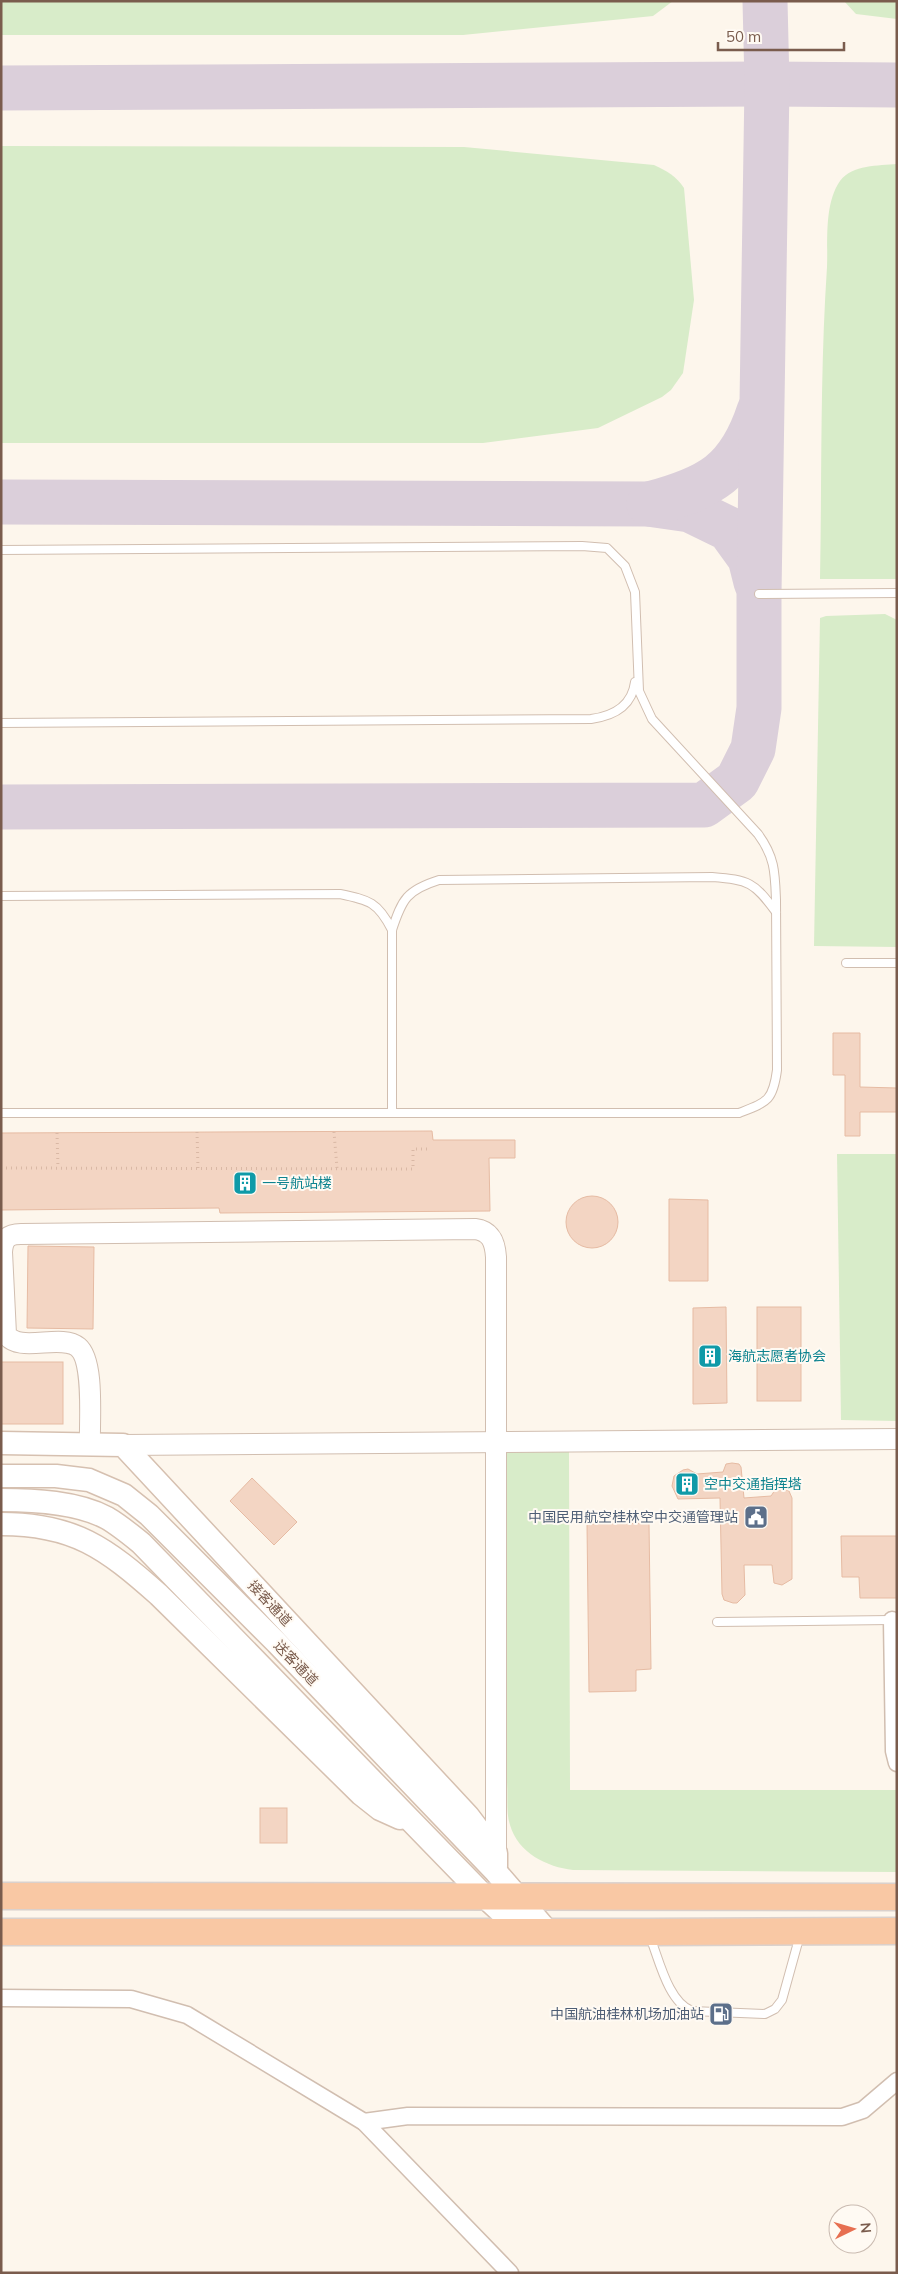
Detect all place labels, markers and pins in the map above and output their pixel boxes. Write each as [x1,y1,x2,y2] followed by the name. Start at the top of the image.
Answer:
[232,1170,258,1196] building icon: 一号航站楼
[262,1174,332,1192] place label: 一号航站楼
[697,1343,723,1369] building icon: 海航志愿者协会
[728,1347,826,1365] place label: 海航志愿者协会
[674,1471,700,1497] building icon: 空中交通指挥塔
[704,1475,802,1493] place label: 空中交通指挥塔
[743,1504,769,1530] public building icon: 中国民用航空桂林空中交通管理站
[528,1508,738,1526] place label: 中国民用航空桂林空中交通管理站
[708,2001,734,2027] fuel station icon: 中国航油桂林机场加油站
[550,2005,704,2023] place label: 中国航油桂林机场加油站

